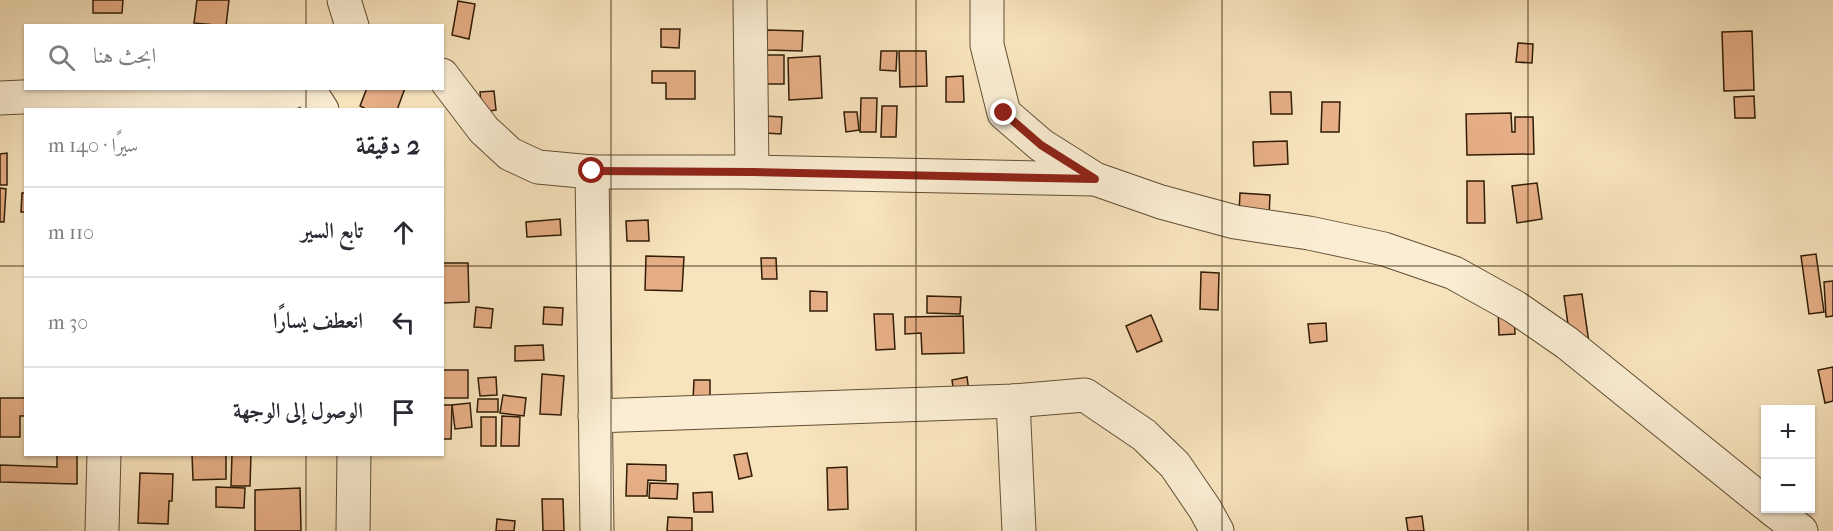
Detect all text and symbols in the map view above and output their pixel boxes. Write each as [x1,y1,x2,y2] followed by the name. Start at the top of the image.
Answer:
[24,24,444,90] search box
[45,41,78,74] icon: search
[93,43,156,69] text: ابحث هنا
[990,99,1016,125] route end
[356,130,420,161] text: 2 دقيقة
[48,134,138,157] text: سيرًا · 140 m
[578,157,604,183] route start
[387,216,420,249] icon: ahead
[301,218,363,244] text: تابع السير
[48,221,94,244] text: 110 m
[387,306,420,339] icon: left
[273,308,363,334] text: انعطف يسارًا
[48,311,88,334] text: 30 m
[387,396,420,429] icon: arrive
[233,398,363,424] text: الوصول إلى الوجهة
[1761,405,1815,513] map controls
[1761,405,1815,459] button: +
[1761,459,1815,513] button: −

